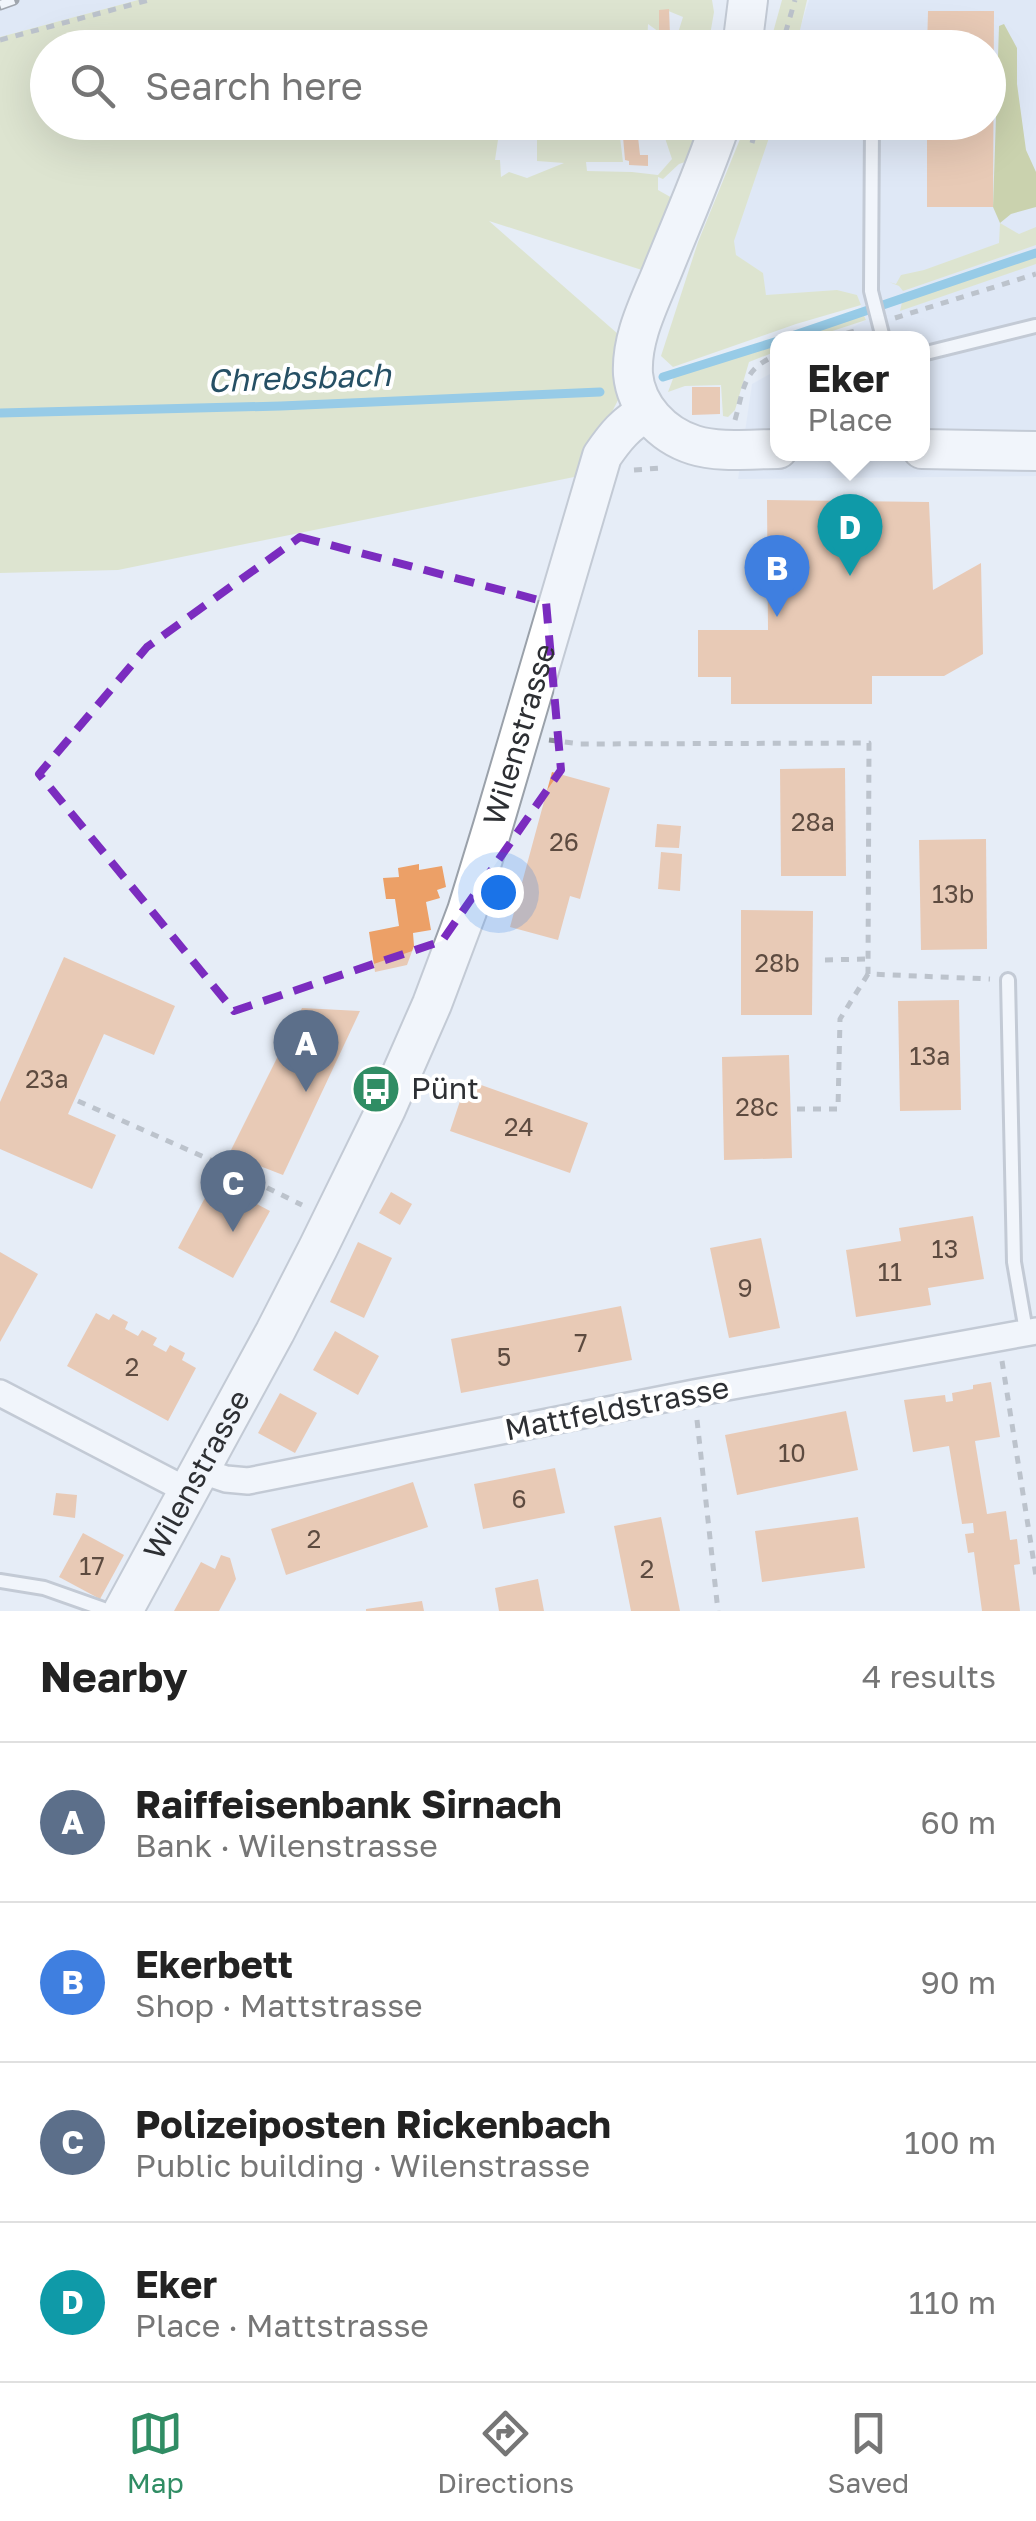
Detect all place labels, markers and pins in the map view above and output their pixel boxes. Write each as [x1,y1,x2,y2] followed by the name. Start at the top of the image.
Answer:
[818,494,882,576] pin: D
[744,534,810,617] pin: B
[274,1010,338,1092] pin: A
[350,1063,402,1115] bus stop icon: Pünt
[411,1070,479,1106] place label: Pünt
[200,1150,266,1232] pin: C

